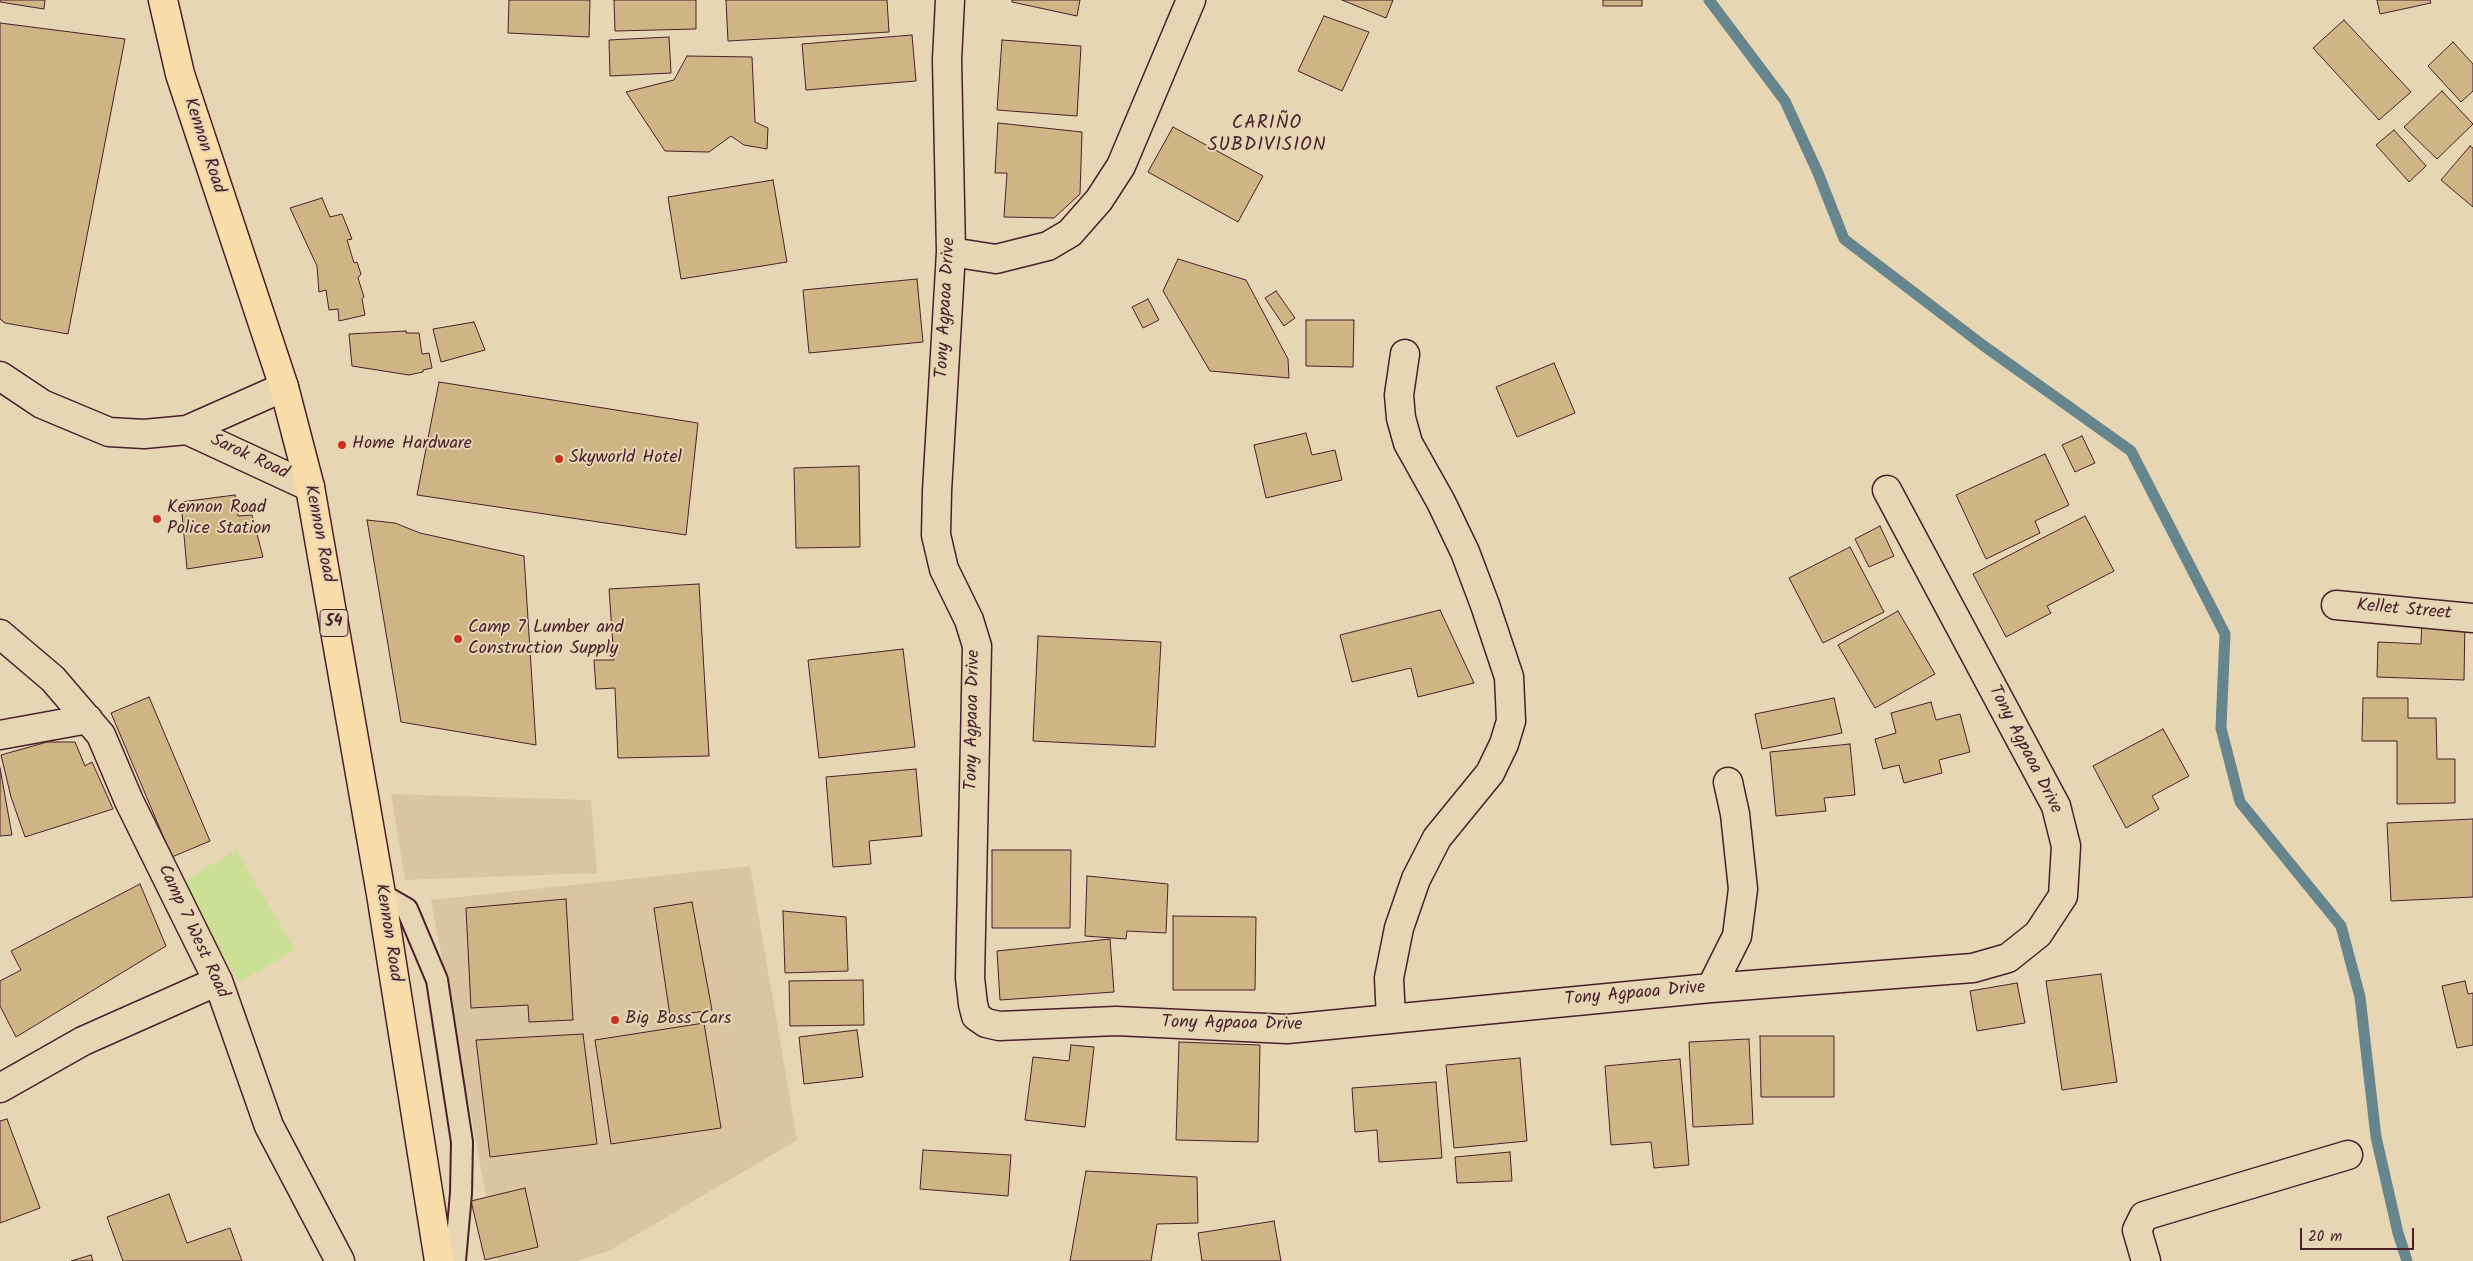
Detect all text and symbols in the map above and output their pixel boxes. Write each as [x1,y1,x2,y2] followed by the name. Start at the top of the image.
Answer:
[177,96,229,196] street label: Kennon Road
[1206,114,1328,158] district label: CARIÑO SUBDIVISION
[933,237,961,379] street label: Tony Agpaoa Drive
[206,430,292,486] street label: Sarok Road
[352,434,472,456] place label: Home Hardware
[336,439,348,451] marker: Home Hardware
[569,448,682,470] place label: Skyworld Hotel
[553,453,565,465] marker: Skyworld Hotel
[298,483,338,585] street label: Kennon Road
[167,498,271,540] place label: Kennon Road Police Station
[151,513,163,525] marker: Kennon Road Police Station
[2355,596,2453,626] street label: Kellet Street
[320,610,348,636] road number: 54
[468,618,623,660] place label: Camp 7 Lumber and Construction Supply
[452,633,464,645] marker: Camp 7 Lumber and Construction Supply
[962,649,986,791] street label: Tony Agpaoa Drive
[1982,682,2066,818] street label: Tony Agpaoa Drive
[152,862,232,1002] street label: Camp 7 West Road
[369,882,405,984] street label: Kennon Road
[1564,978,1706,1012] street label: Tony Agpaoa Drive
[625,1009,732,1031] place label: Big Boss Cars
[1161,1013,1303,1037] street label: Tony Agpaoa Drive
[609,1014,621,1026] marker: Big Boss Cars
[2303,1218,2417,1250] scale bar
[2308,1225,2342,1249] text: 20 m

